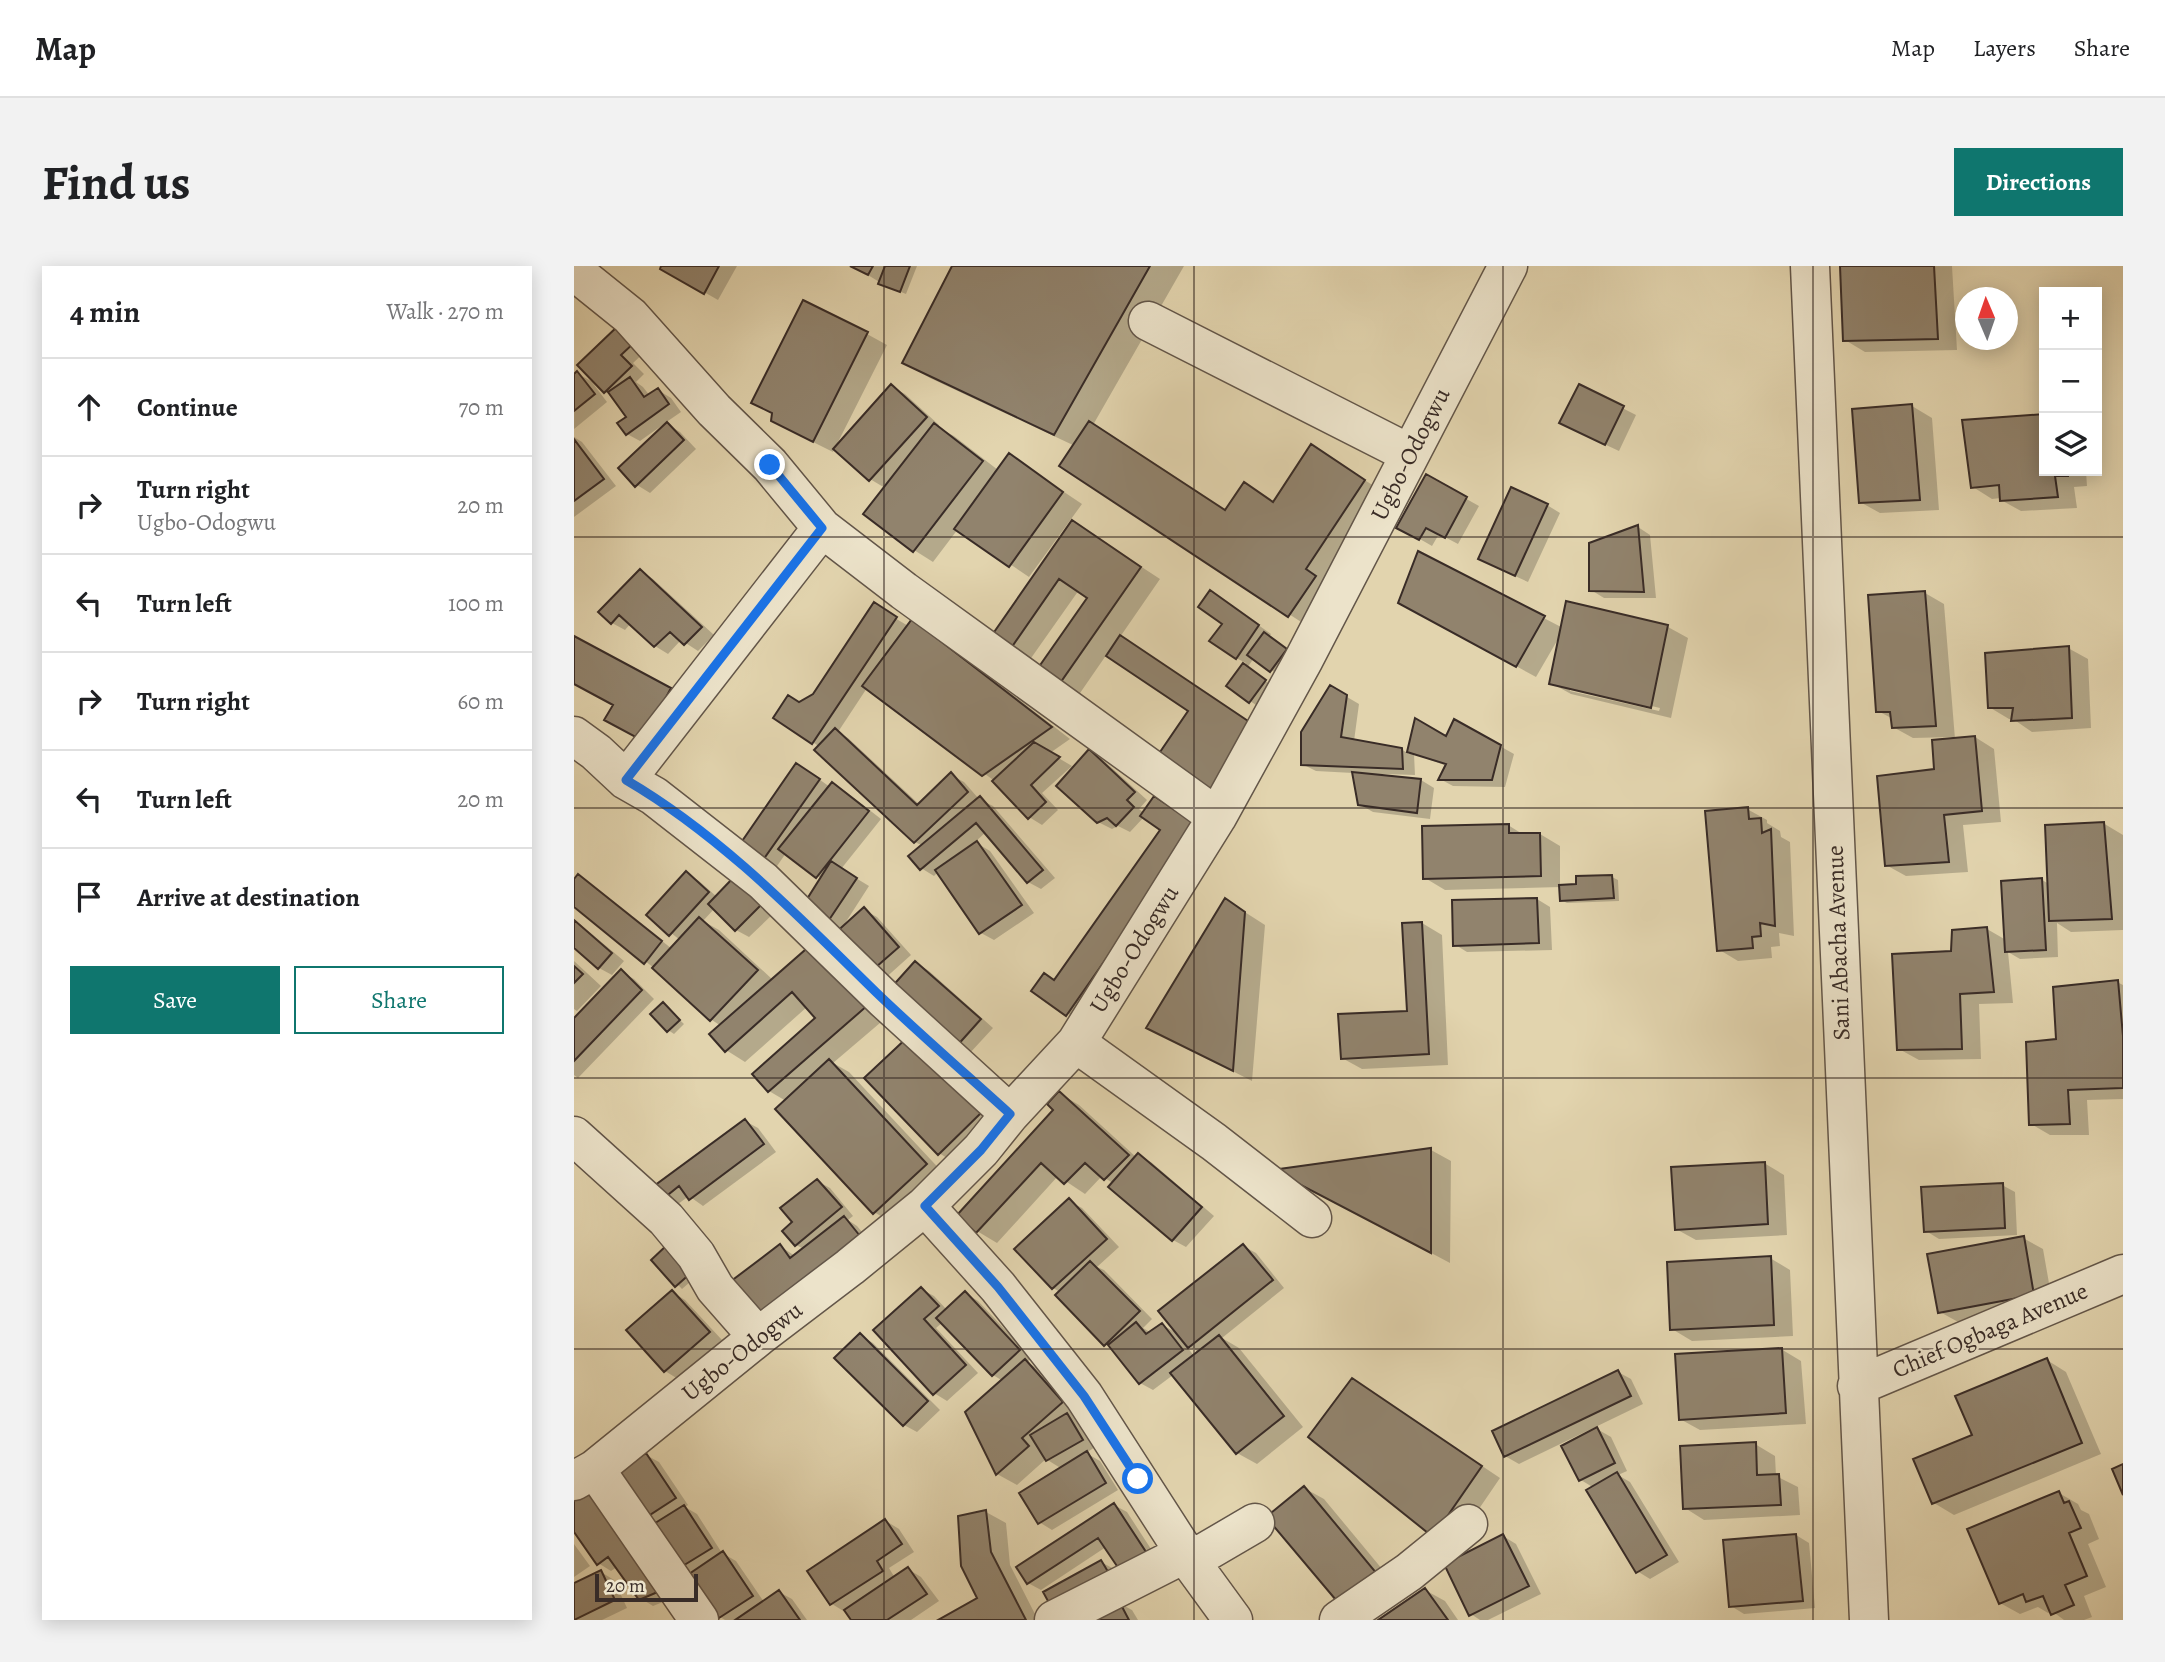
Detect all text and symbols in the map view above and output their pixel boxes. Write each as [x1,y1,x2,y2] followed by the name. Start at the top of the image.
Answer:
[35,26,96,71] text: Map
[1891,32,1935,64] text: Map
[1973,32,2036,64] text: Layers
[2074,32,2130,64] text: Share
[1954,148,2123,216] button: Directions
[42,149,190,216] text: Find us
[1955,287,2018,350] north arrow
[2039,287,2102,476] map controls
[2039,287,2102,350] button: +
[70,292,140,332] text: 4 min
[386,296,504,327] text: Walk · 270 m
[2039,350,2102,413] button: −
[1363,382,1457,526] street label: Ugbo-Odogwu
[70,388,108,426] icon: ahead
[137,390,238,425] text: Continue
[458,392,504,423] text: 70 m
[2039,413,2102,476] button: layers
[754,449,785,480] route end
[137,472,250,507] text: Turn right
[70,486,108,524] icon: right
[457,490,504,521] text: 20 m
[137,507,276,538] text: Ugbo-Odogwu
[70,584,108,622] icon: left
[137,586,232,621] text: Turn left
[448,588,504,619] text: 100 m
[70,682,108,720] icon: right
[137,684,250,719] text: Turn right
[457,686,504,717] text: 60 m
[70,780,108,818] icon: left
[137,782,232,817] text: Turn left
[457,784,504,815] text: 20 m
[1819,845,1857,1041] street label: Sani Abacha Avenue
[70,878,108,916] icon: arrive
[1082,879,1186,1019] street label: Ugbo-Odogwu
[137,880,360,915] text: Arrive at destination
[70,966,280,1034] button: Save
[294,966,504,1034] button: Share
[1887,1274,2093,1386] street label: Chief Ogbaga Avenue
[675,1294,809,1408] street label: Ugbo-Odogwu
[1122,1463,1153,1494] route start
[595,1571,698,1603] scale bar
[606,1573,645,1599] text: 20 m

